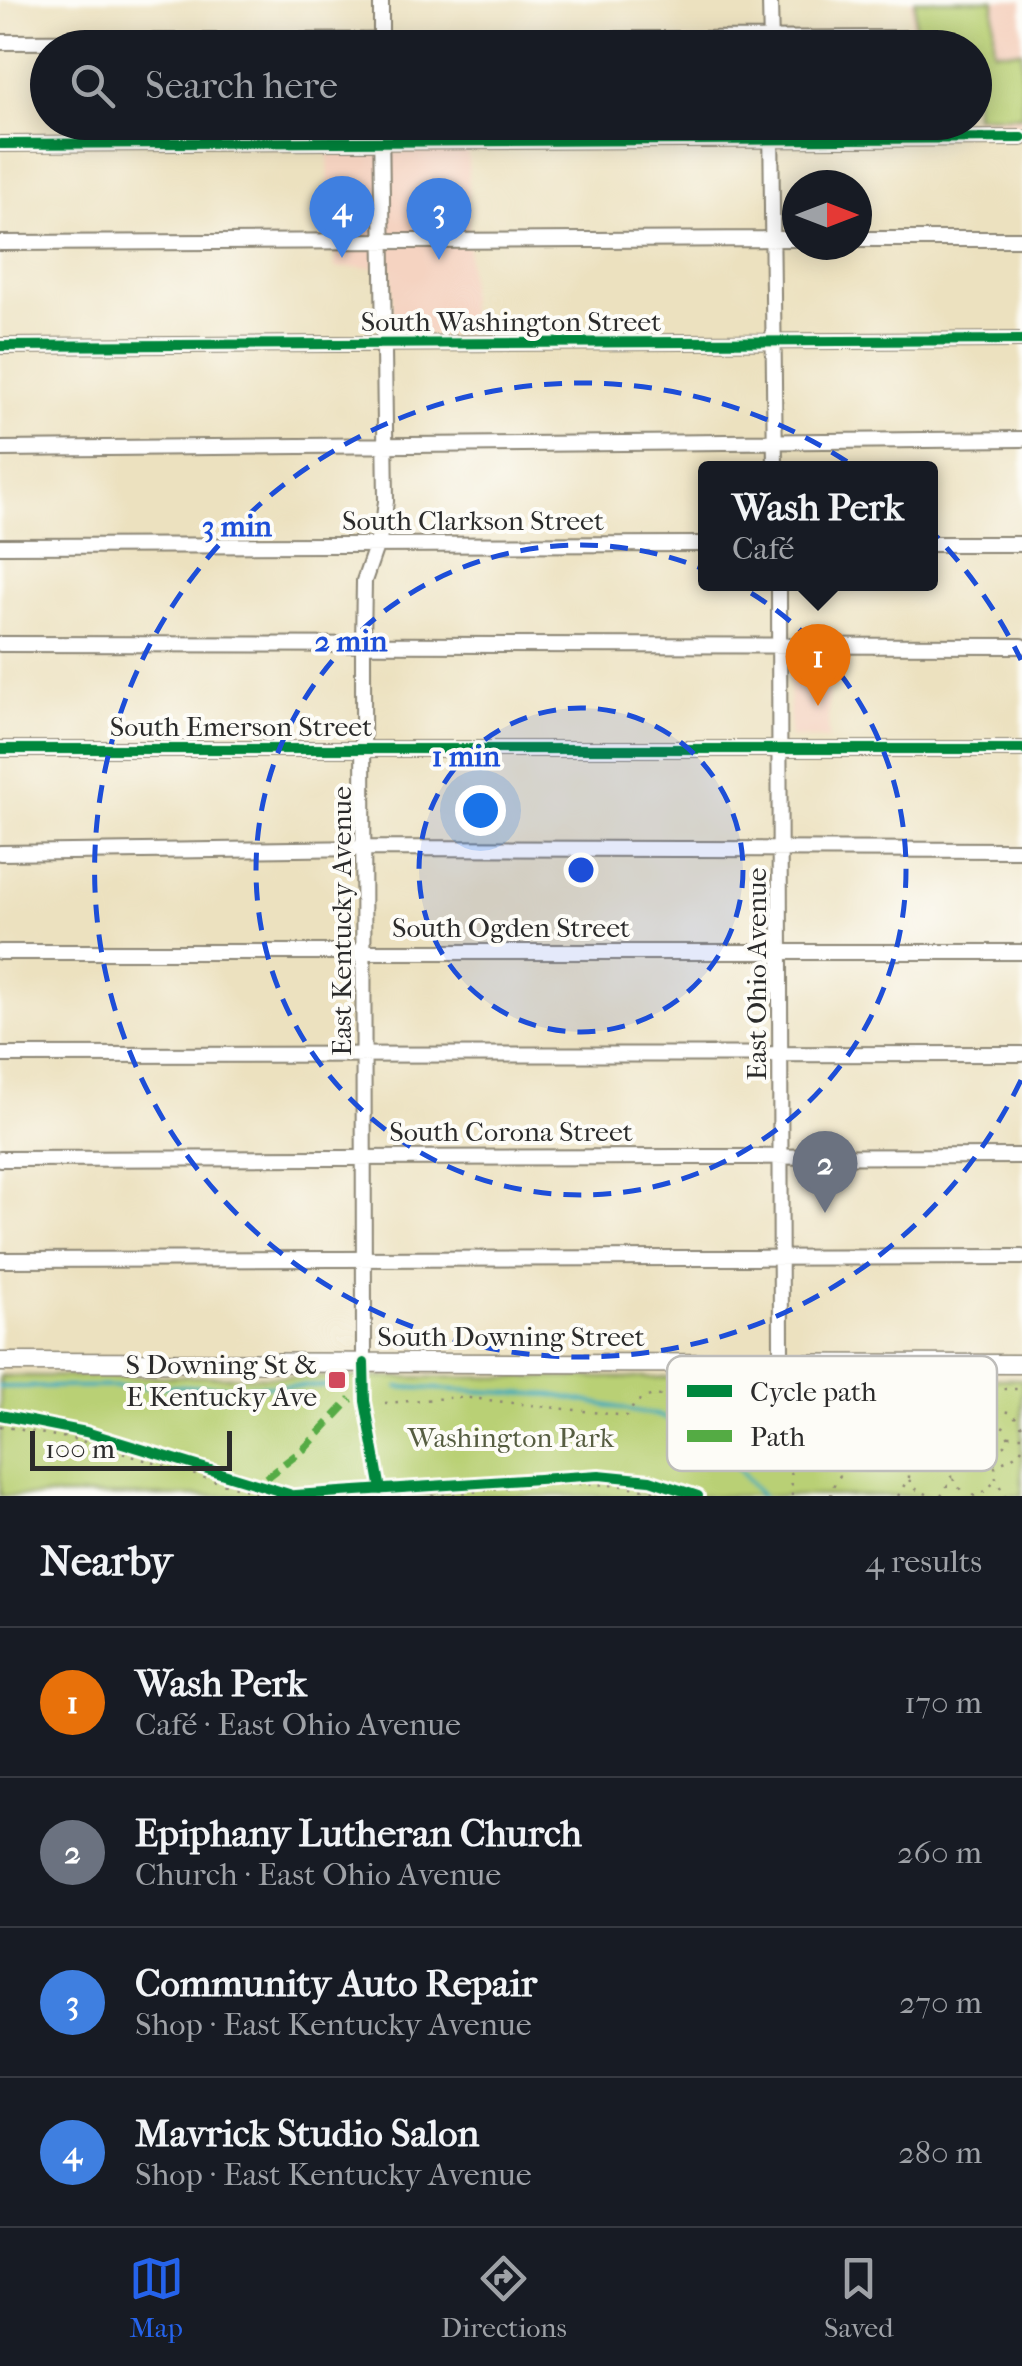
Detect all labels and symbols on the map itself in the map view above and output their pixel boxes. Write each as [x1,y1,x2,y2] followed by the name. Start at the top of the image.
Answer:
[782,170,872,260] north arrow
[310,176,374,258] pin: 4
[406,178,472,260] pin: 3
[361,305,661,338] street label: South Washington Street
[342,504,604,537] street label: South Clarkson Street
[202,509,273,544] text: 3 min
[314,624,388,659] text: 2 min
[786,624,850,706] pin: 1
[110,710,372,743] street label: South Emerson Street
[432,739,501,774] text: 1 min
[455,785,506,836] your location
[325,786,358,1056] street label: East Kentucky Avenue
[563,852,599,888] centre of rings
[740,867,773,1080] street label: East Ohio Avenue
[392,911,630,944] street label: South Ogden Street
[389,1115,633,1148] street label: South Corona Street
[792,1130,858,1213] pin: 2
[377,1320,645,1353] street label: South Downing Street
[125,1348,317,1413] place label: S Downing St & E Kentucky Ave
[667,1356,997,1471] legend
[326,1369,348,1391] marker: S Downing St & E Kentucky Ave
[750,1375,877,1408] text: Cycle path
[750,1420,806,1453] text: Path
[407,1421,615,1454] park label: Washington Park
[30,1426,232,1470] scale bar

